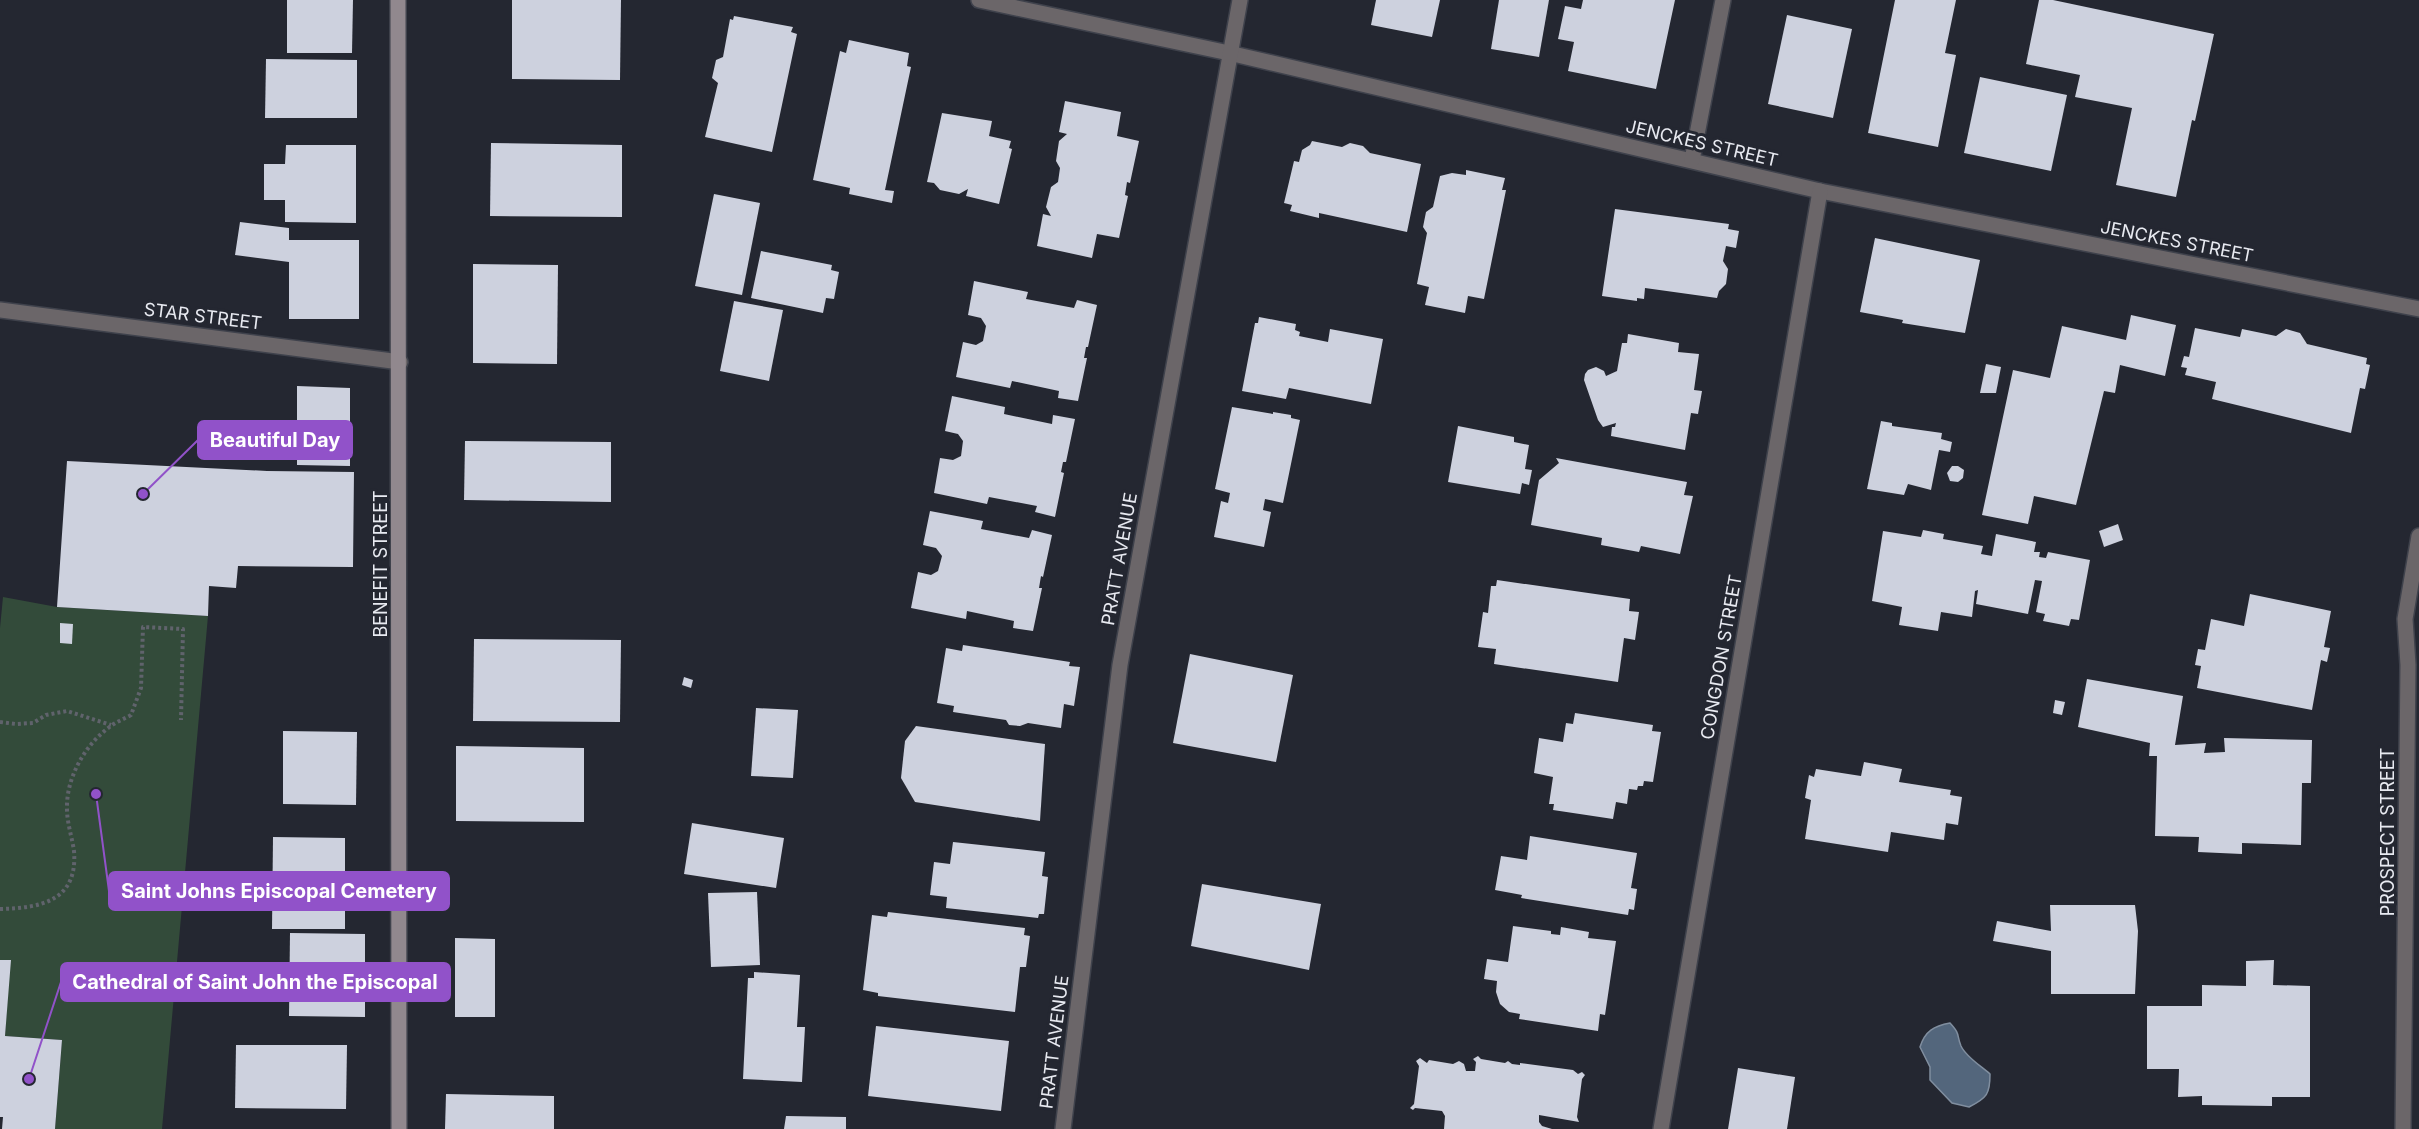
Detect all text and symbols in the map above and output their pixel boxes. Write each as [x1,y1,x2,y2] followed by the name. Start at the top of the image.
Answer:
[1624,115,1780,171] street label: JENCKES STREET
[2099,216,2255,266] street label: JENCKES STREET
[143,298,263,334] street label: STAR STREET
[198,421,352,459] callout: Beautiful Day
[210,428,340,452] text: Beautiful Day
[370,490,391,638] street label: BENEFIT STREET
[1097,491,1141,627] street label: PRATT AVENUE
[1696,573,1746,741] street label: CONGDON STREET
[2377,748,2398,916] street label: PROSPECT STREET
[109,872,449,910] callout: Saint Johns Episcopal Cemetery
[121,879,437,903] text: Saint Johns Episcopal Cemetery
[61,963,450,1001] callout: Cathedral of Saint John the Episcopal
[72,970,438,994] text: Cathedral of Saint John the Episcopal
[1035,974,1073,1110] street label: PRATT AVENUE

